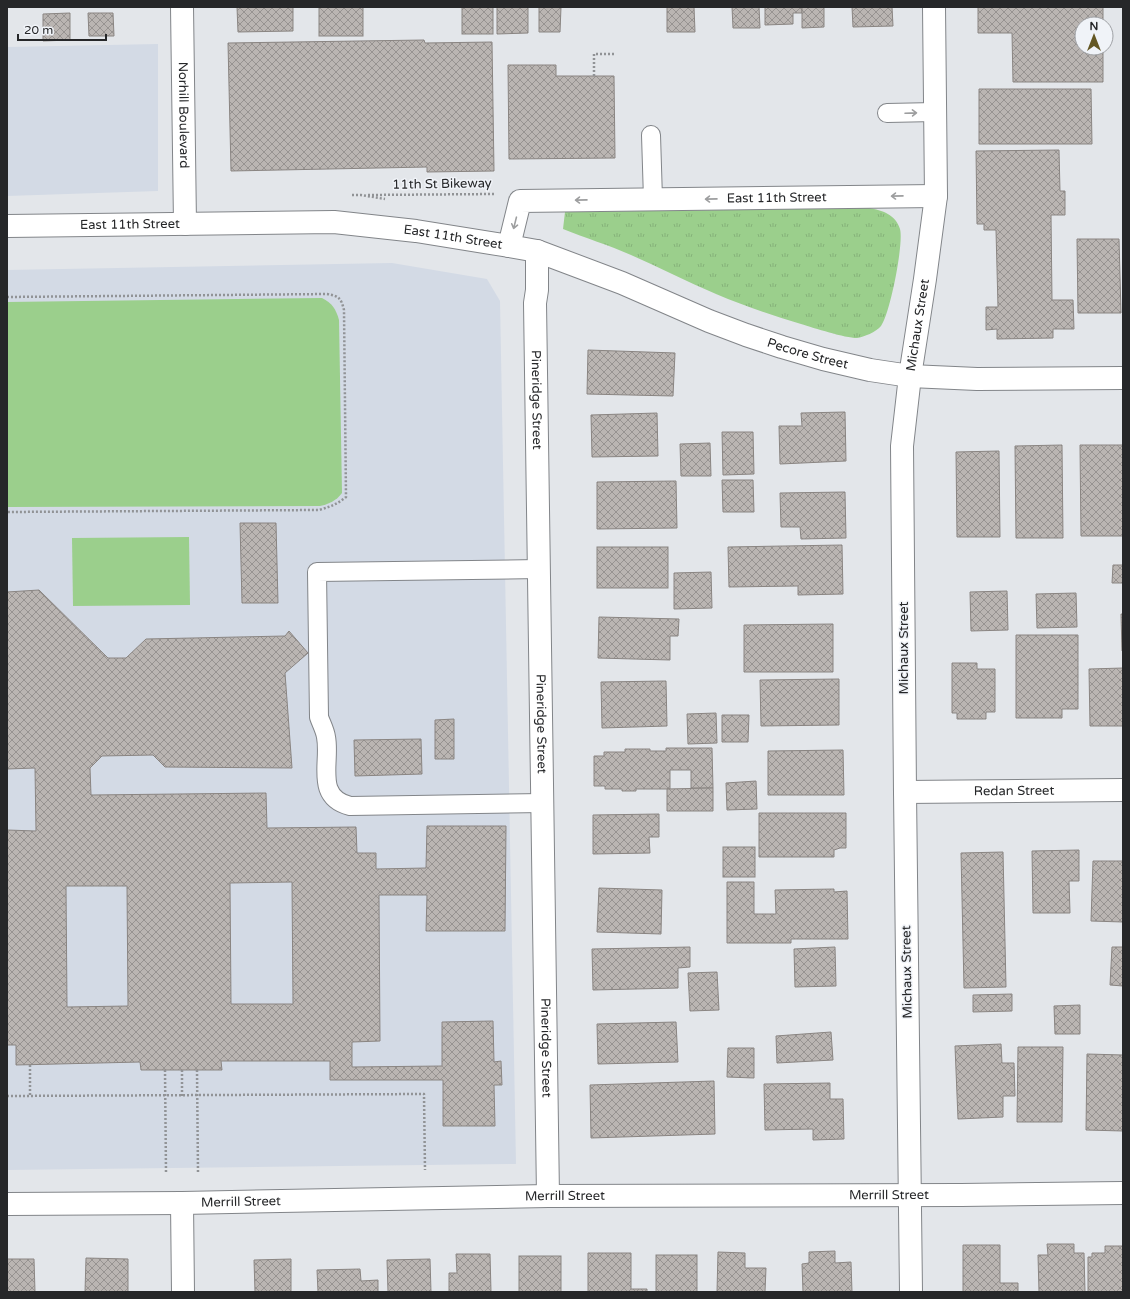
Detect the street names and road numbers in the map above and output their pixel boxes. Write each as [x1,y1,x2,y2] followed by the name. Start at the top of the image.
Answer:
[175,62,192,168] street label: Norhill Boulevard
[392,175,492,193] street label: 11th St Bikeway
[727,189,827,207] street label: East 11th Street
[80,216,180,233] street label: East 11th Street
[403,222,504,253] street label: East 11th Street
[903,278,933,372] street label: Michaux Street
[765,335,850,373] street label: Pecore Street
[528,350,545,450] street label: Pineridge Street
[896,601,912,695] street label: Michaux Street
[532,674,550,774] street label: Pineridge Street
[974,783,1054,799] street label: Redan Street
[898,925,916,1019] street label: Michaux Street
[537,998,555,1098] street label: Pineridge Street
[849,1187,929,1203] street label: Merrill Street
[525,1188,605,1204] street label: Merrill Street
[201,1193,281,1211] street label: Merrill Street

